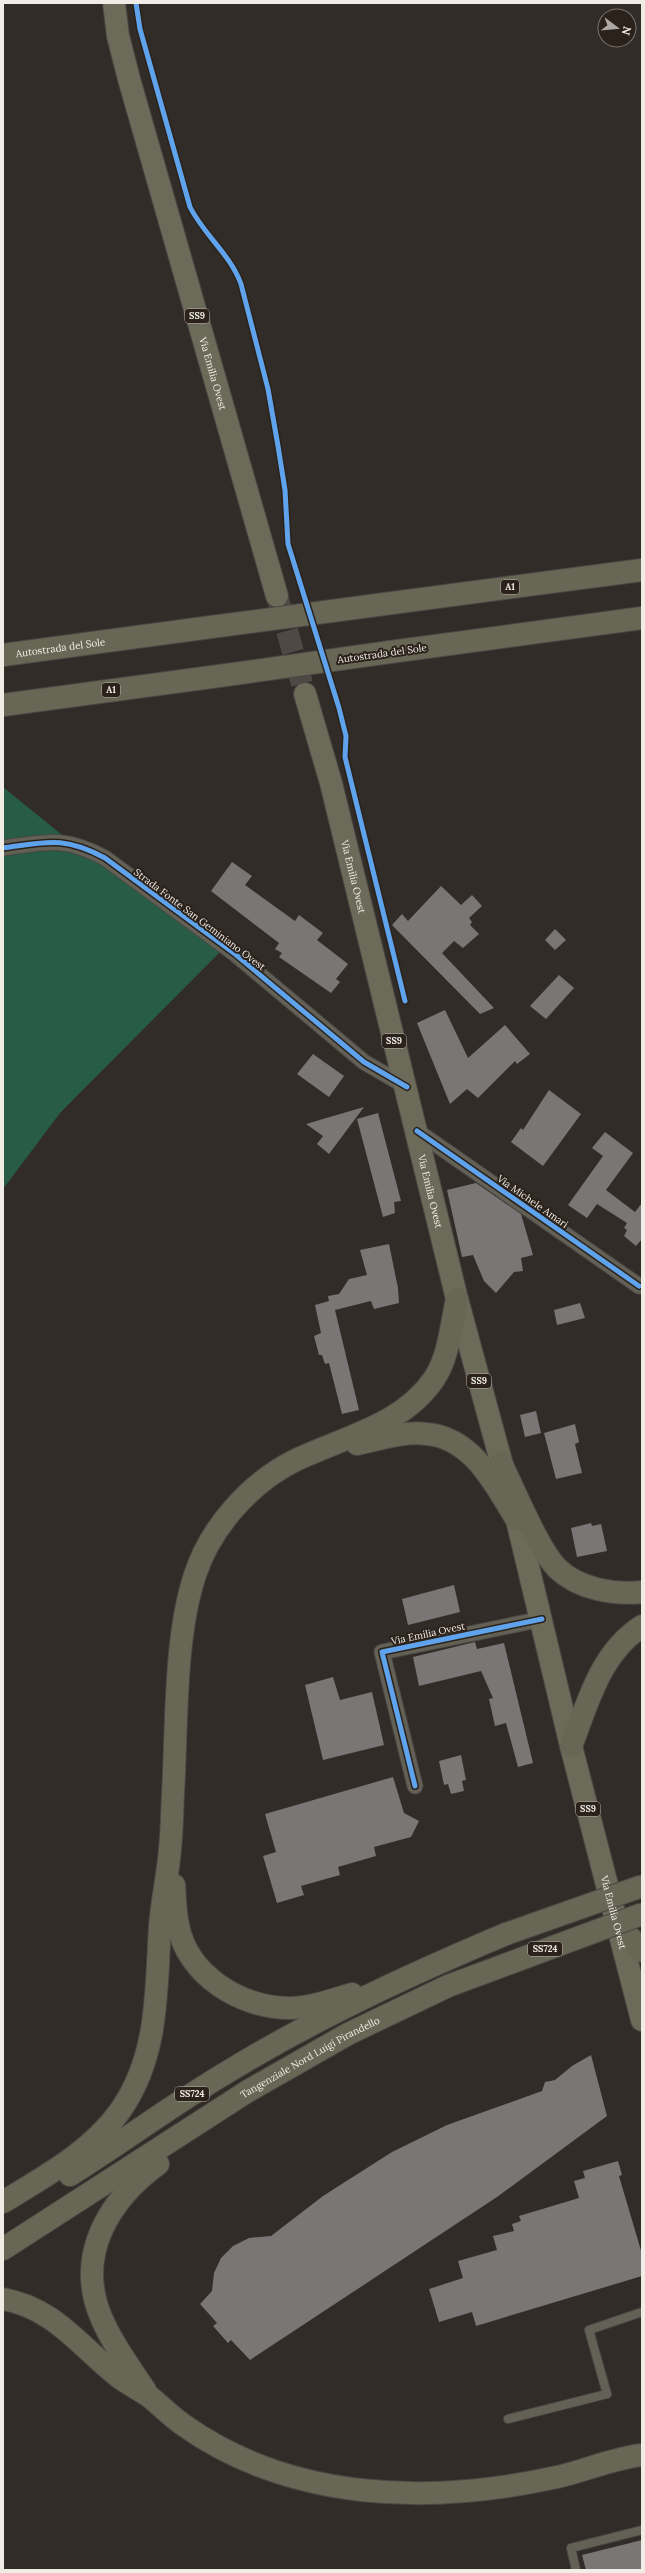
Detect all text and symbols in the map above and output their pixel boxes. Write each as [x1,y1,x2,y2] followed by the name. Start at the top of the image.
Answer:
[597,8,637,48] north arrow
[619,25,635,37] text: N
[185,309,209,323] road number: SS9
[196,335,229,412] street label: Via Emilia Ovest
[501,580,519,594] road number: A1
[14,635,107,660] street label: Autostrada del Sole
[336,641,428,666] street label: Autostrada del Sole
[102,683,120,697] road number: A1
[338,838,369,915] street label: Via Emilia Ovest
[131,866,268,973] street label: Strada Fonte San Geminiano Ovest
[382,1034,406,1048] road number: SS9
[415,1152,445,1230] street label: Via Emilia Ovest
[494,1171,571,1231] street label: Via Michele Amari
[467,1374,491,1388] road number: SS9
[389,1619,466,1648] street label: Via Emilia Ovest
[576,1802,600,1816] road number: SS9
[598,1873,629,1951] street label: Via Emilia Ovest
[528,1942,562,1956] road number: SS724
[238,2014,382,2101] street label: Tangenziale Nord Luigi Pirandello
[175,2087,209,2101] road number: SS724

